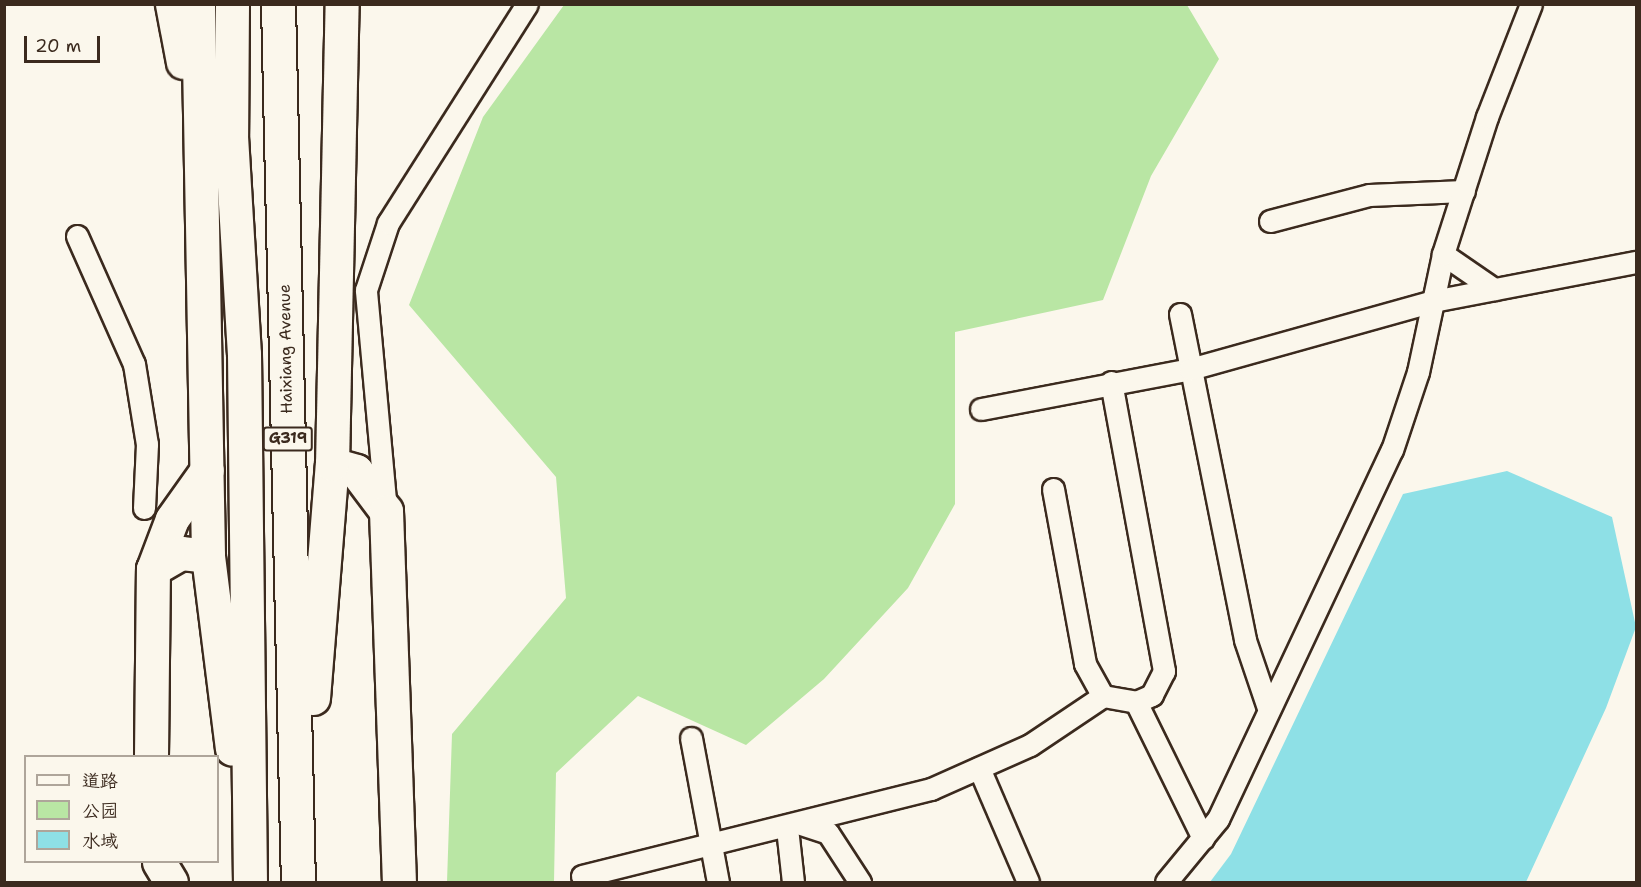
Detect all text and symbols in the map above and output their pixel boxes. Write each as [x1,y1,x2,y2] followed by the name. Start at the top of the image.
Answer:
[27,24,104,62] scale bar
[35,34,81,58] text: 20 m
[275,284,297,414] street label: Haixiang Avenue
[262,427,314,451] road number: G319
[24,755,219,863] legend
[82,769,118,793] text: 道路
[82,799,118,823] text: 公园
[82,829,118,853] text: 水域

